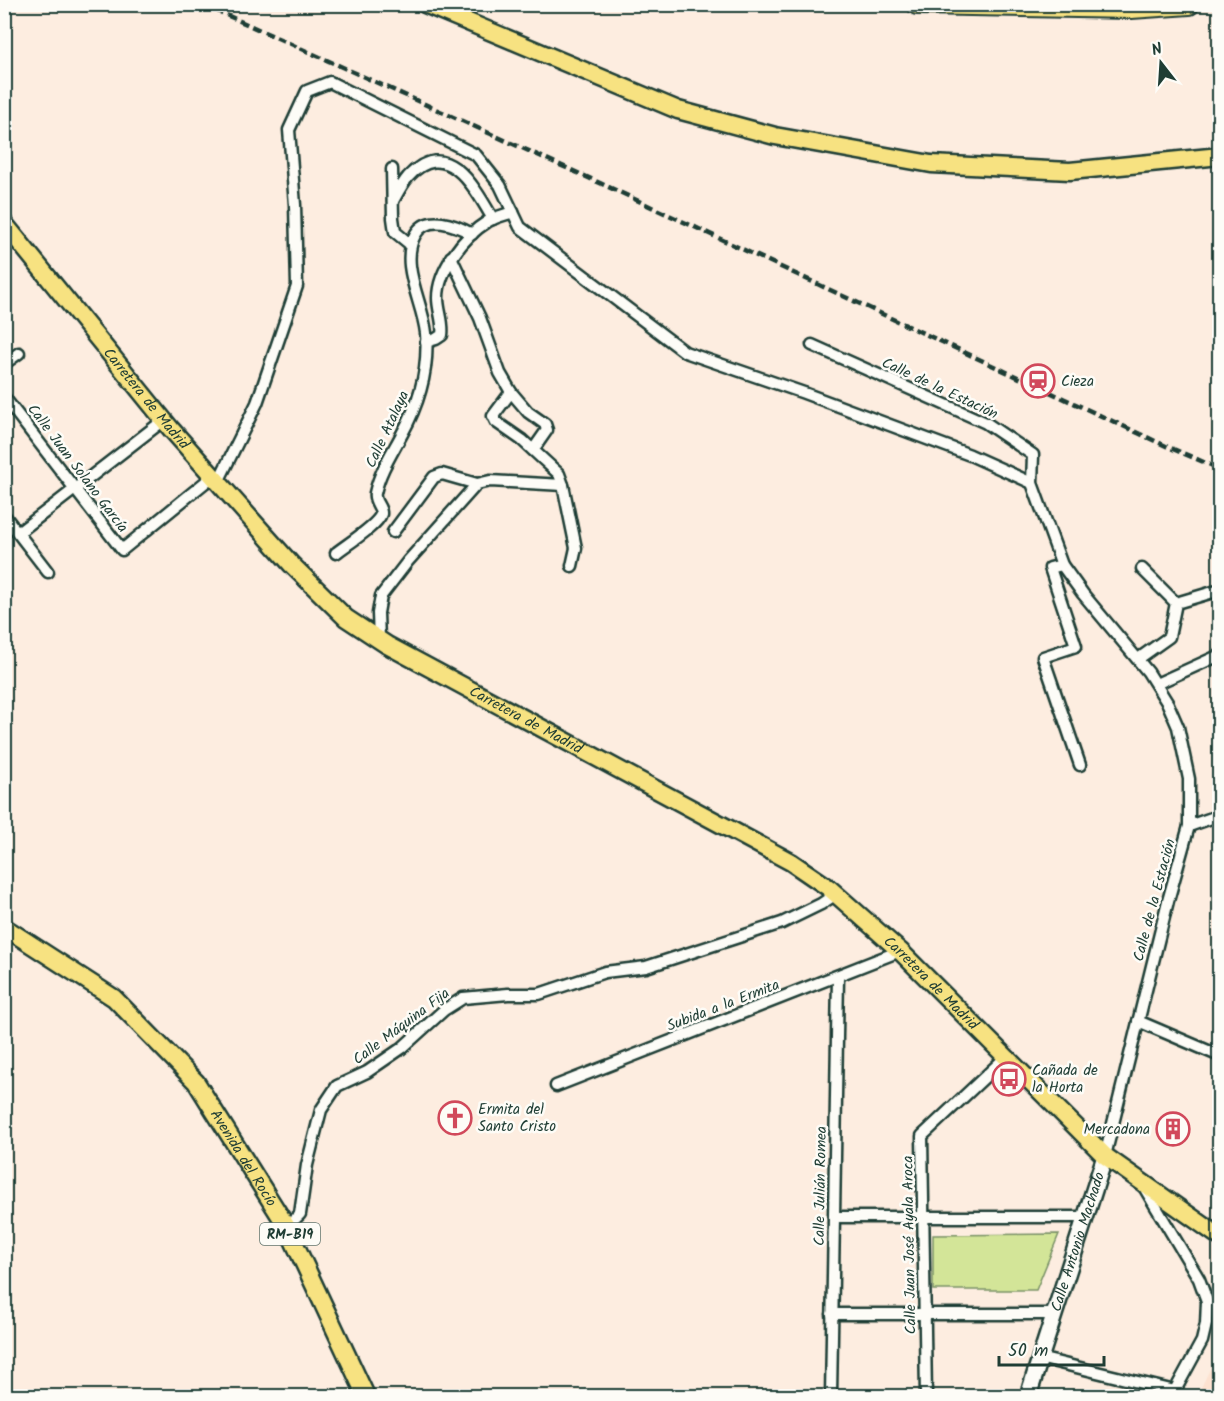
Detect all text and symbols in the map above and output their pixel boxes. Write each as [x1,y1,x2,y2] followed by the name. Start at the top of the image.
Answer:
[1131,33,1191,93] north arrow
[1149,37,1166,64] text: N
[97,343,195,456] street label: Carretera de Madrid
[877,351,1002,426] street label: Calle de la Estación
[1020,363,1056,399] station icon: Cieza
[1061,370,1094,394] place label: Cieza
[360,387,416,472] street label: Calle Atalaya
[21,399,134,538] street label: Calle Juan Solano García
[465,680,587,761] street label: Carretera de Madrid
[1127,836,1183,964] street label: Calle de la Estación
[877,930,984,1037] street label: Carretera de Madrid
[663,973,783,1038] street label: Subida a la Ermita
[348,982,455,1071] street label: Calle Máquina Fija
[1032,1059,1098,1100] place label: Cañada de la Horta
[991,1061,1027,1097] bus stop icon: Cañada de la Horta
[478,1098,556,1139] place label: Ermita del Santo Cristo
[437,1100,473,1136] church icon: Ermita del Santo Cristo
[203,1105,283,1212] street label: Avenida del Rocío
[1155,1111,1191,1147] building icon: Mercadona
[1083,1118,1150,1142] place label: Mercadona
[808,1126,834,1246] street label: Calle Julián Romea
[896,1155,924,1335] street label: Calle Juan José Ayala Aroca
[1045,1169,1112,1315] street label: Calle Antonio Machado
[260,1223,320,1245] road number: RM-B19
[999,1329,1104,1367] scale bar
[1008,1337,1048,1366] text: 50 m

